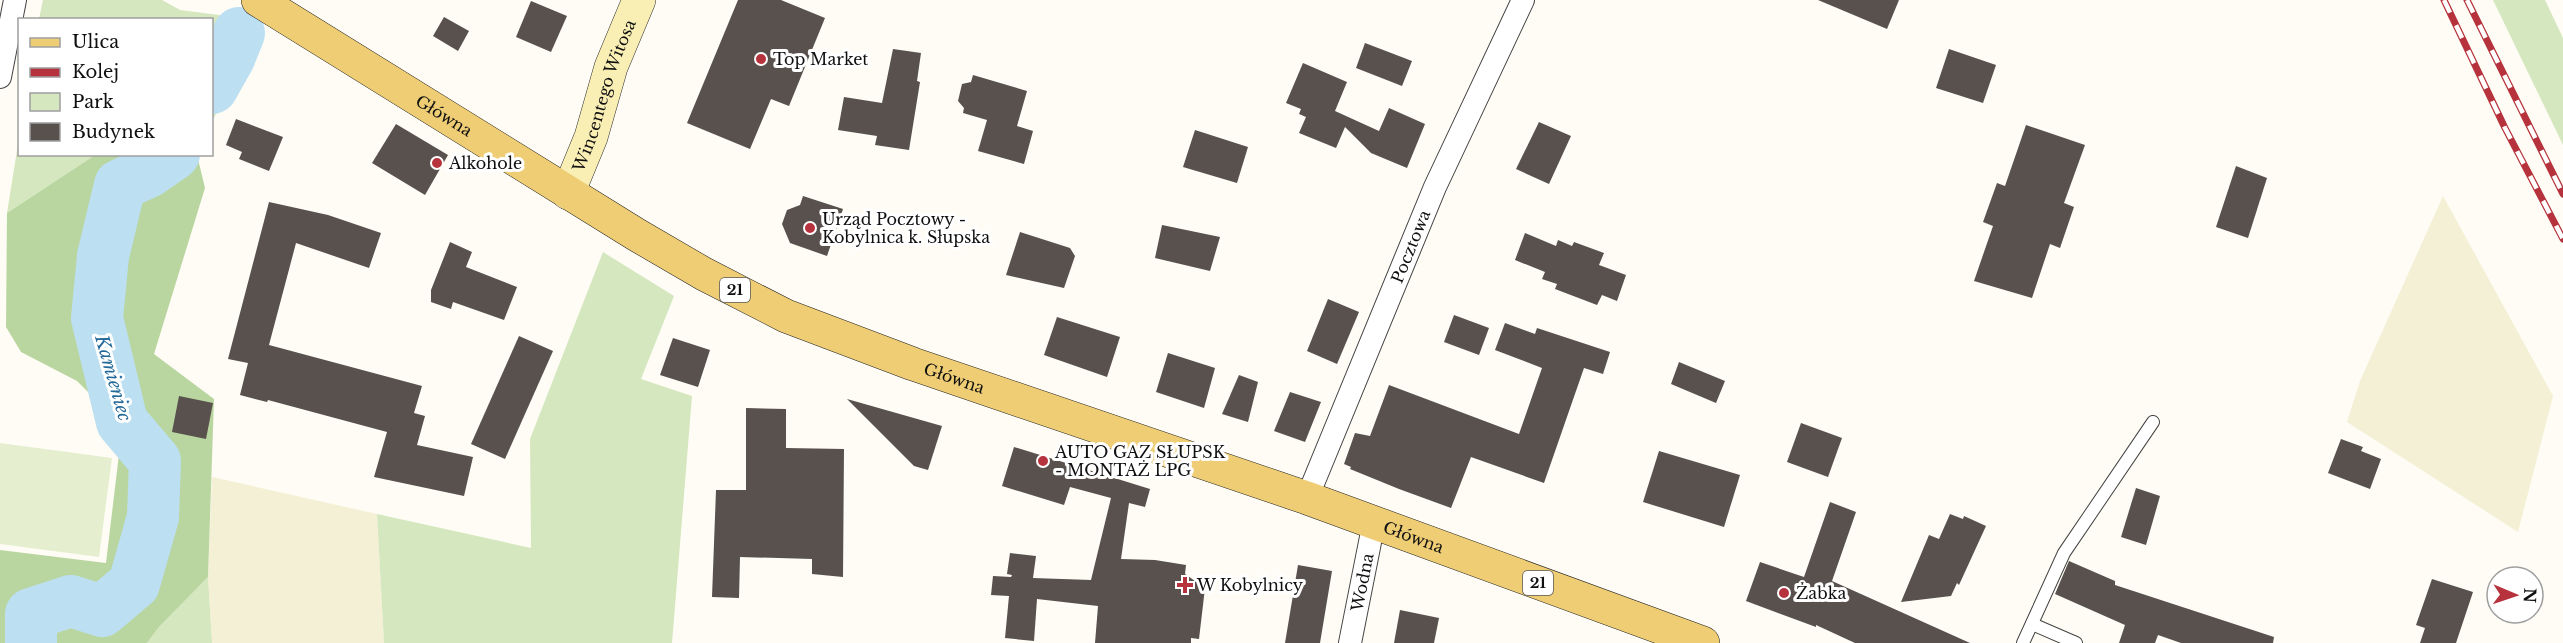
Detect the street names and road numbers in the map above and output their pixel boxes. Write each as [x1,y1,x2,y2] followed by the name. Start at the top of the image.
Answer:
[567,16,640,176] street label: Wincentego Witosa
[412,90,476,141] street label: Główna
[1387,207,1434,286] street label: Pocztowa
[720,278,750,302] road number: 21
[921,358,987,398] street label: Główna
[1381,517,1447,557] street label: Główna
[1346,551,1378,614] street label: Wodna
[1523,571,1553,595] road number: 21

